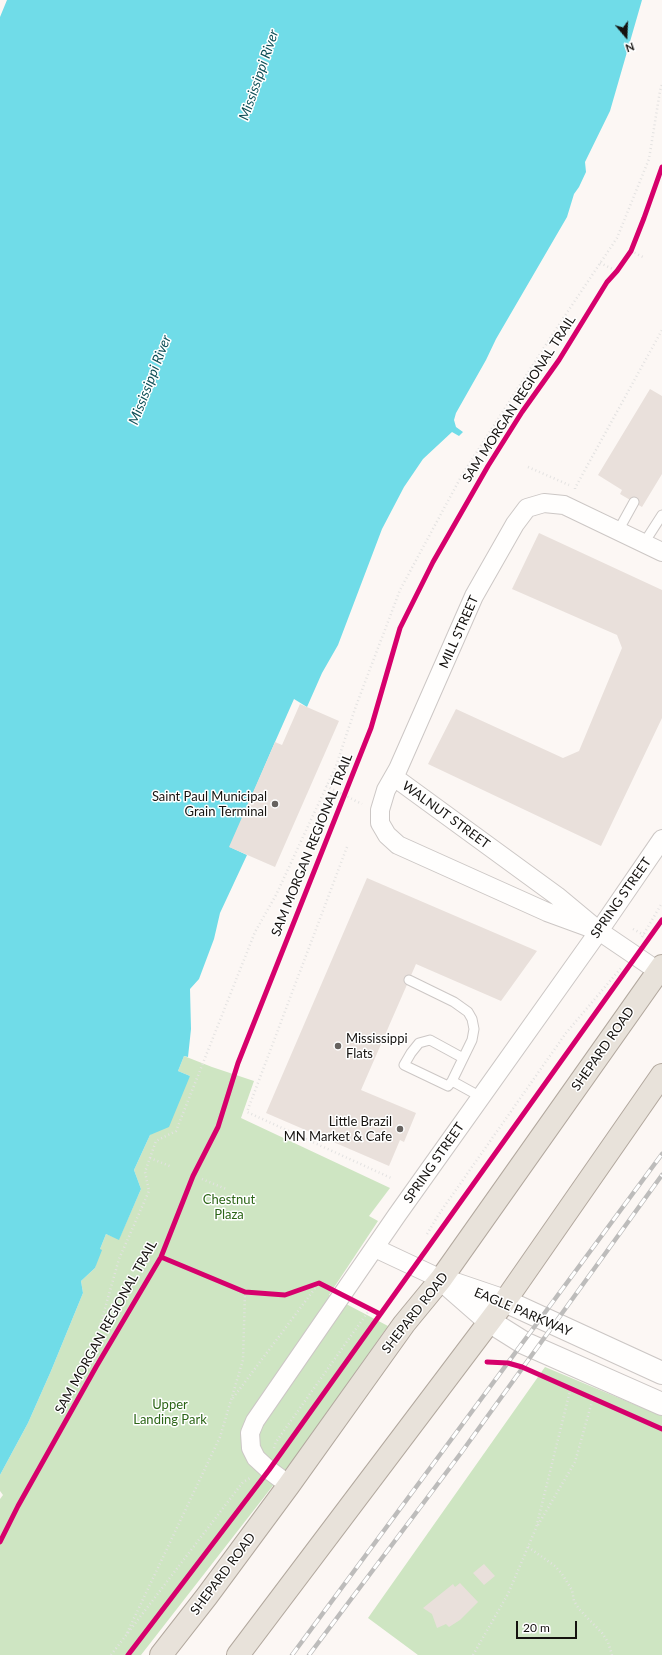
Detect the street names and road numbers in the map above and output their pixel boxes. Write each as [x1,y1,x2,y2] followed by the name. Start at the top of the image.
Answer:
[459,313,579,485] street label: SAM MORGAN REGIONAL TRAIL
[436,593,482,671] street label: MILL STREET
[268,751,356,939] street label: SAM MORGAN REGIONAL TRAIL
[399,778,493,852] street label: WALNUT STREET
[587,855,655,941] street label: SPRING STREET
[568,1004,638,1094] street label: SHEPARD ROAD
[400,1120,468,1206] street label: SPRING STREET
[52,1238,160,1416] street label: SAM MORGAN REGIONAL TRAIL
[378,1269,452,1357] street label: SHEPARD ROAD
[472,1284,574,1340] street label: EAGLE PARKWAY
[187,1530,259,1618] street label: SHEPARD ROAD

